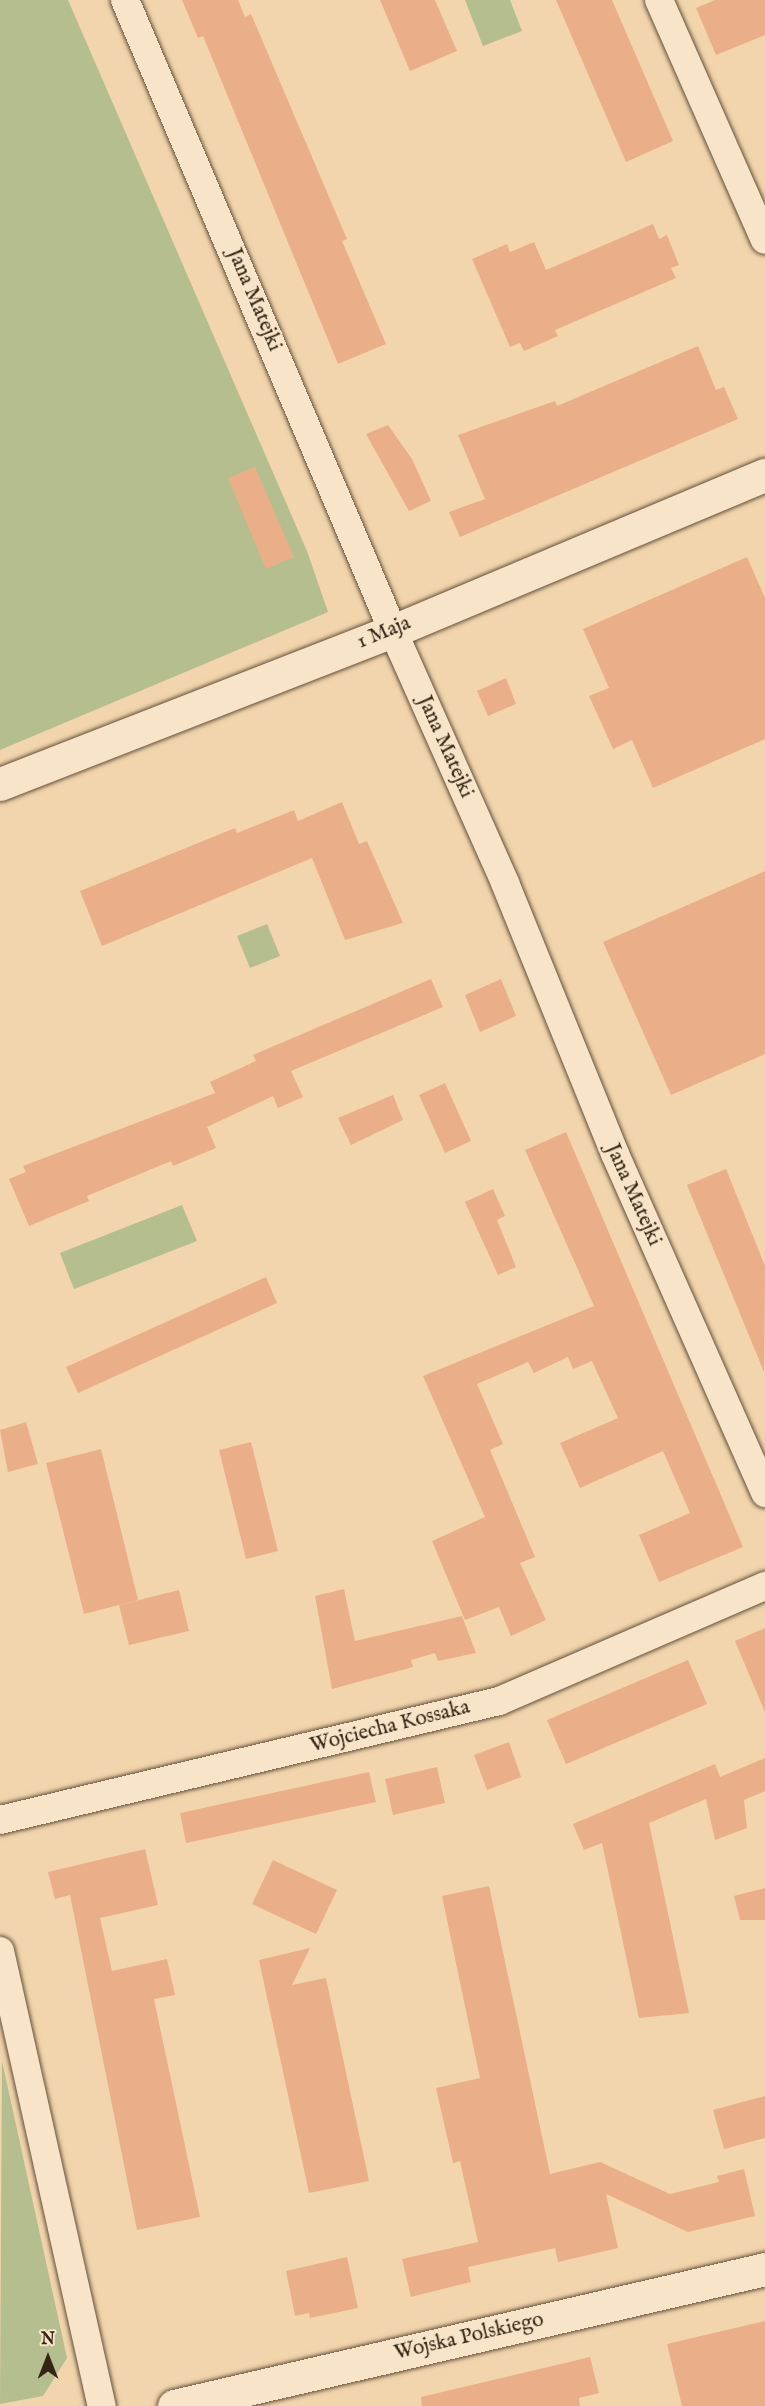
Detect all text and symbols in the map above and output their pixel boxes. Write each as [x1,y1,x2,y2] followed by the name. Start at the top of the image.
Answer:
[221,245,287,355] street label: Jana Matejki
[354,611,414,655] street label: 1 Maja
[411,692,479,802] street label: Jana Matejki
[599,1140,667,1250] street label: Jana Matejki
[308,1695,472,1759] street label: Wojciecha Kossaka
[392,2308,546,2366] street label: Wojska Polskiego
[18,2328,78,2388] north arrow
[41,2330,55,2350] text: N

